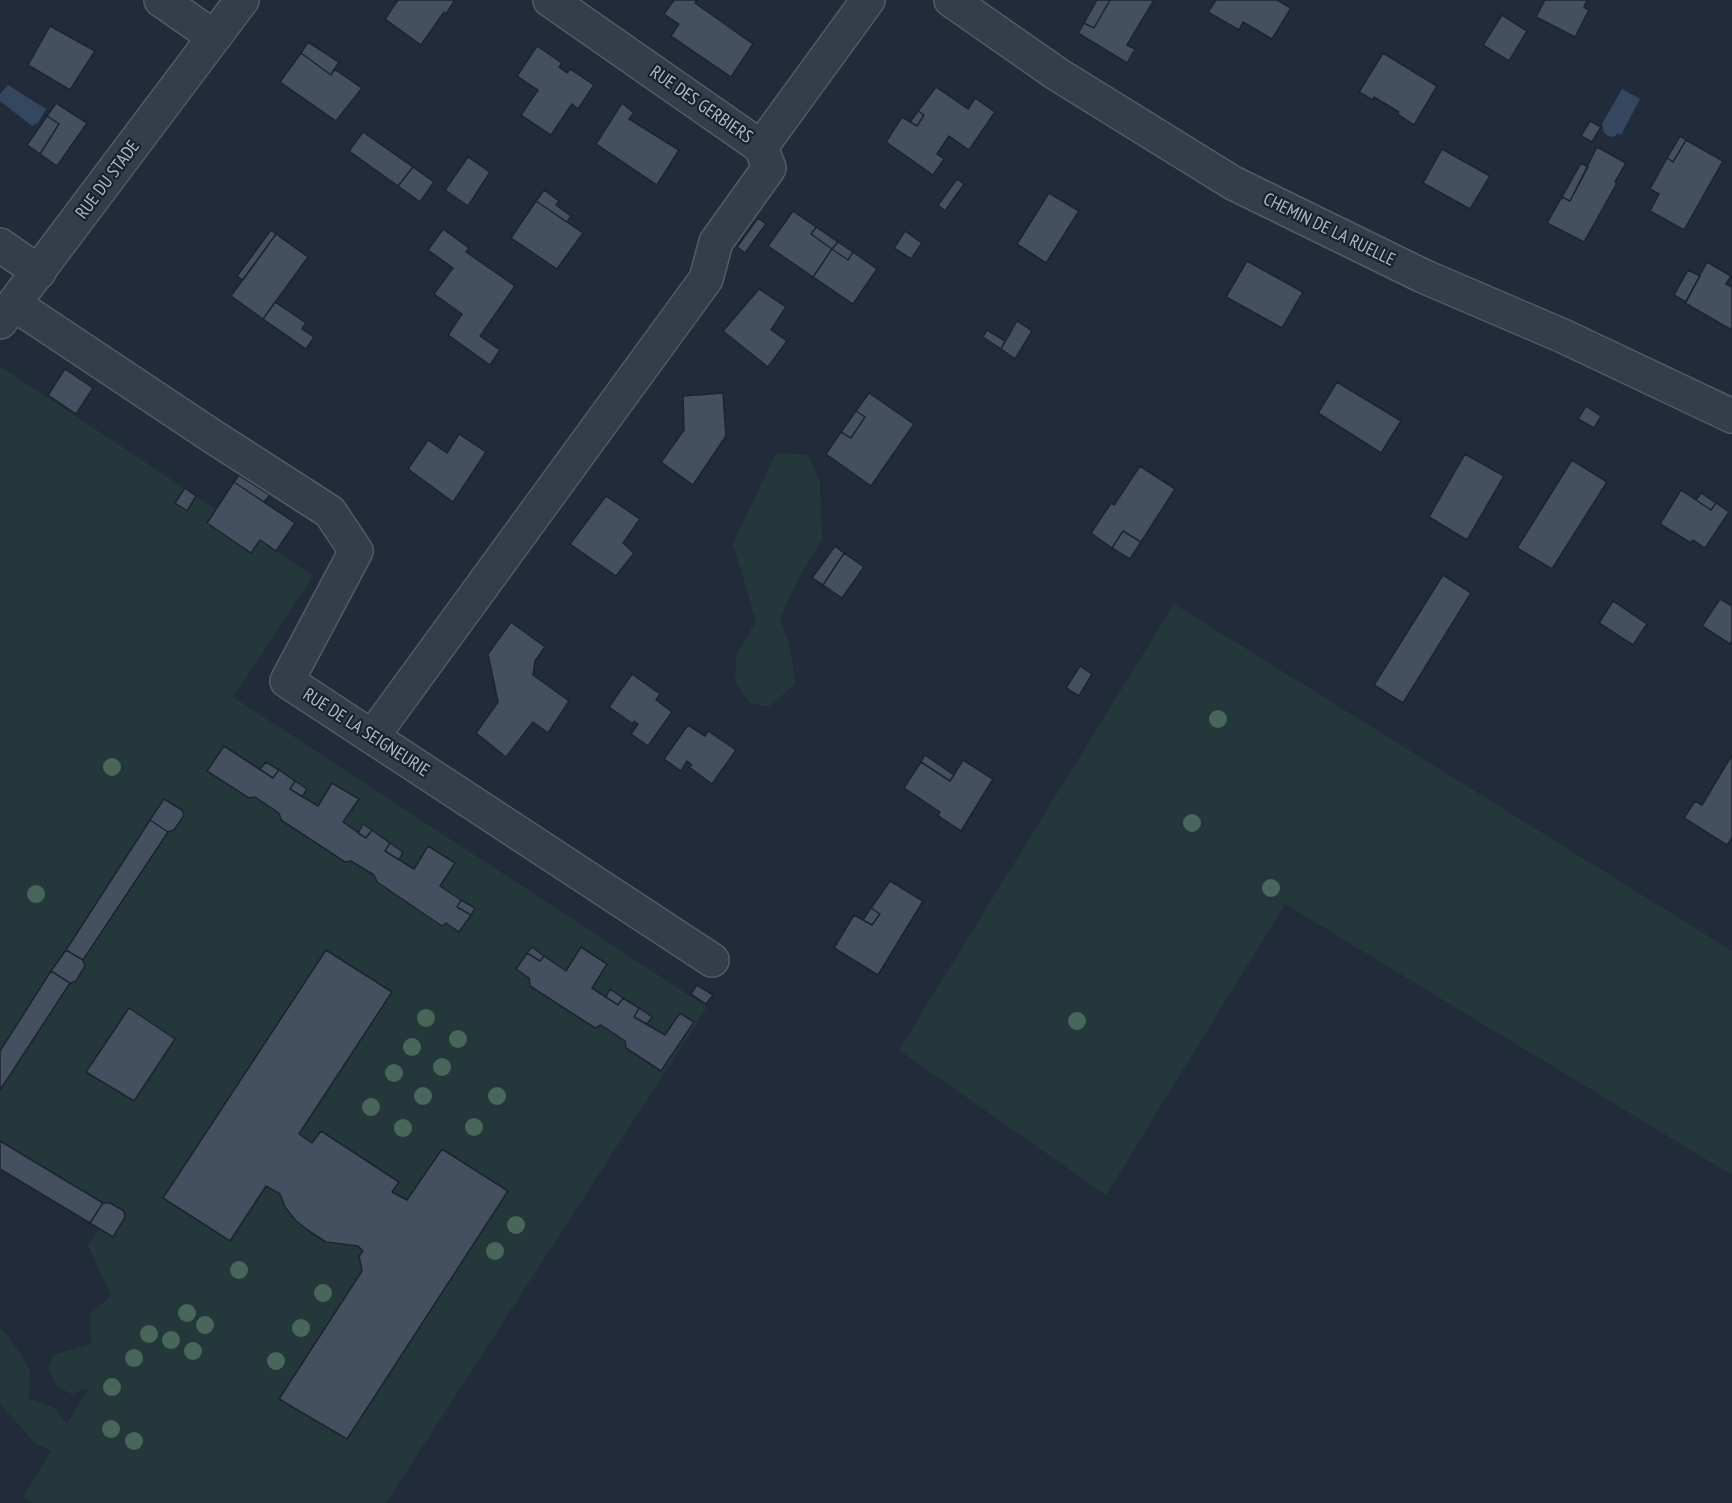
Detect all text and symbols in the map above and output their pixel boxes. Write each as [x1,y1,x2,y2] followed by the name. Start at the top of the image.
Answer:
[646,62,756,148] street label: RUE DES GERBIERS
[71,137,145,223] street label: RUE DU STADE
[1260,189,1398,271] street label: CHEMIN DE LA RUELLE
[299,684,433,782] street label: RUE DE LA SEIGNEURIE

